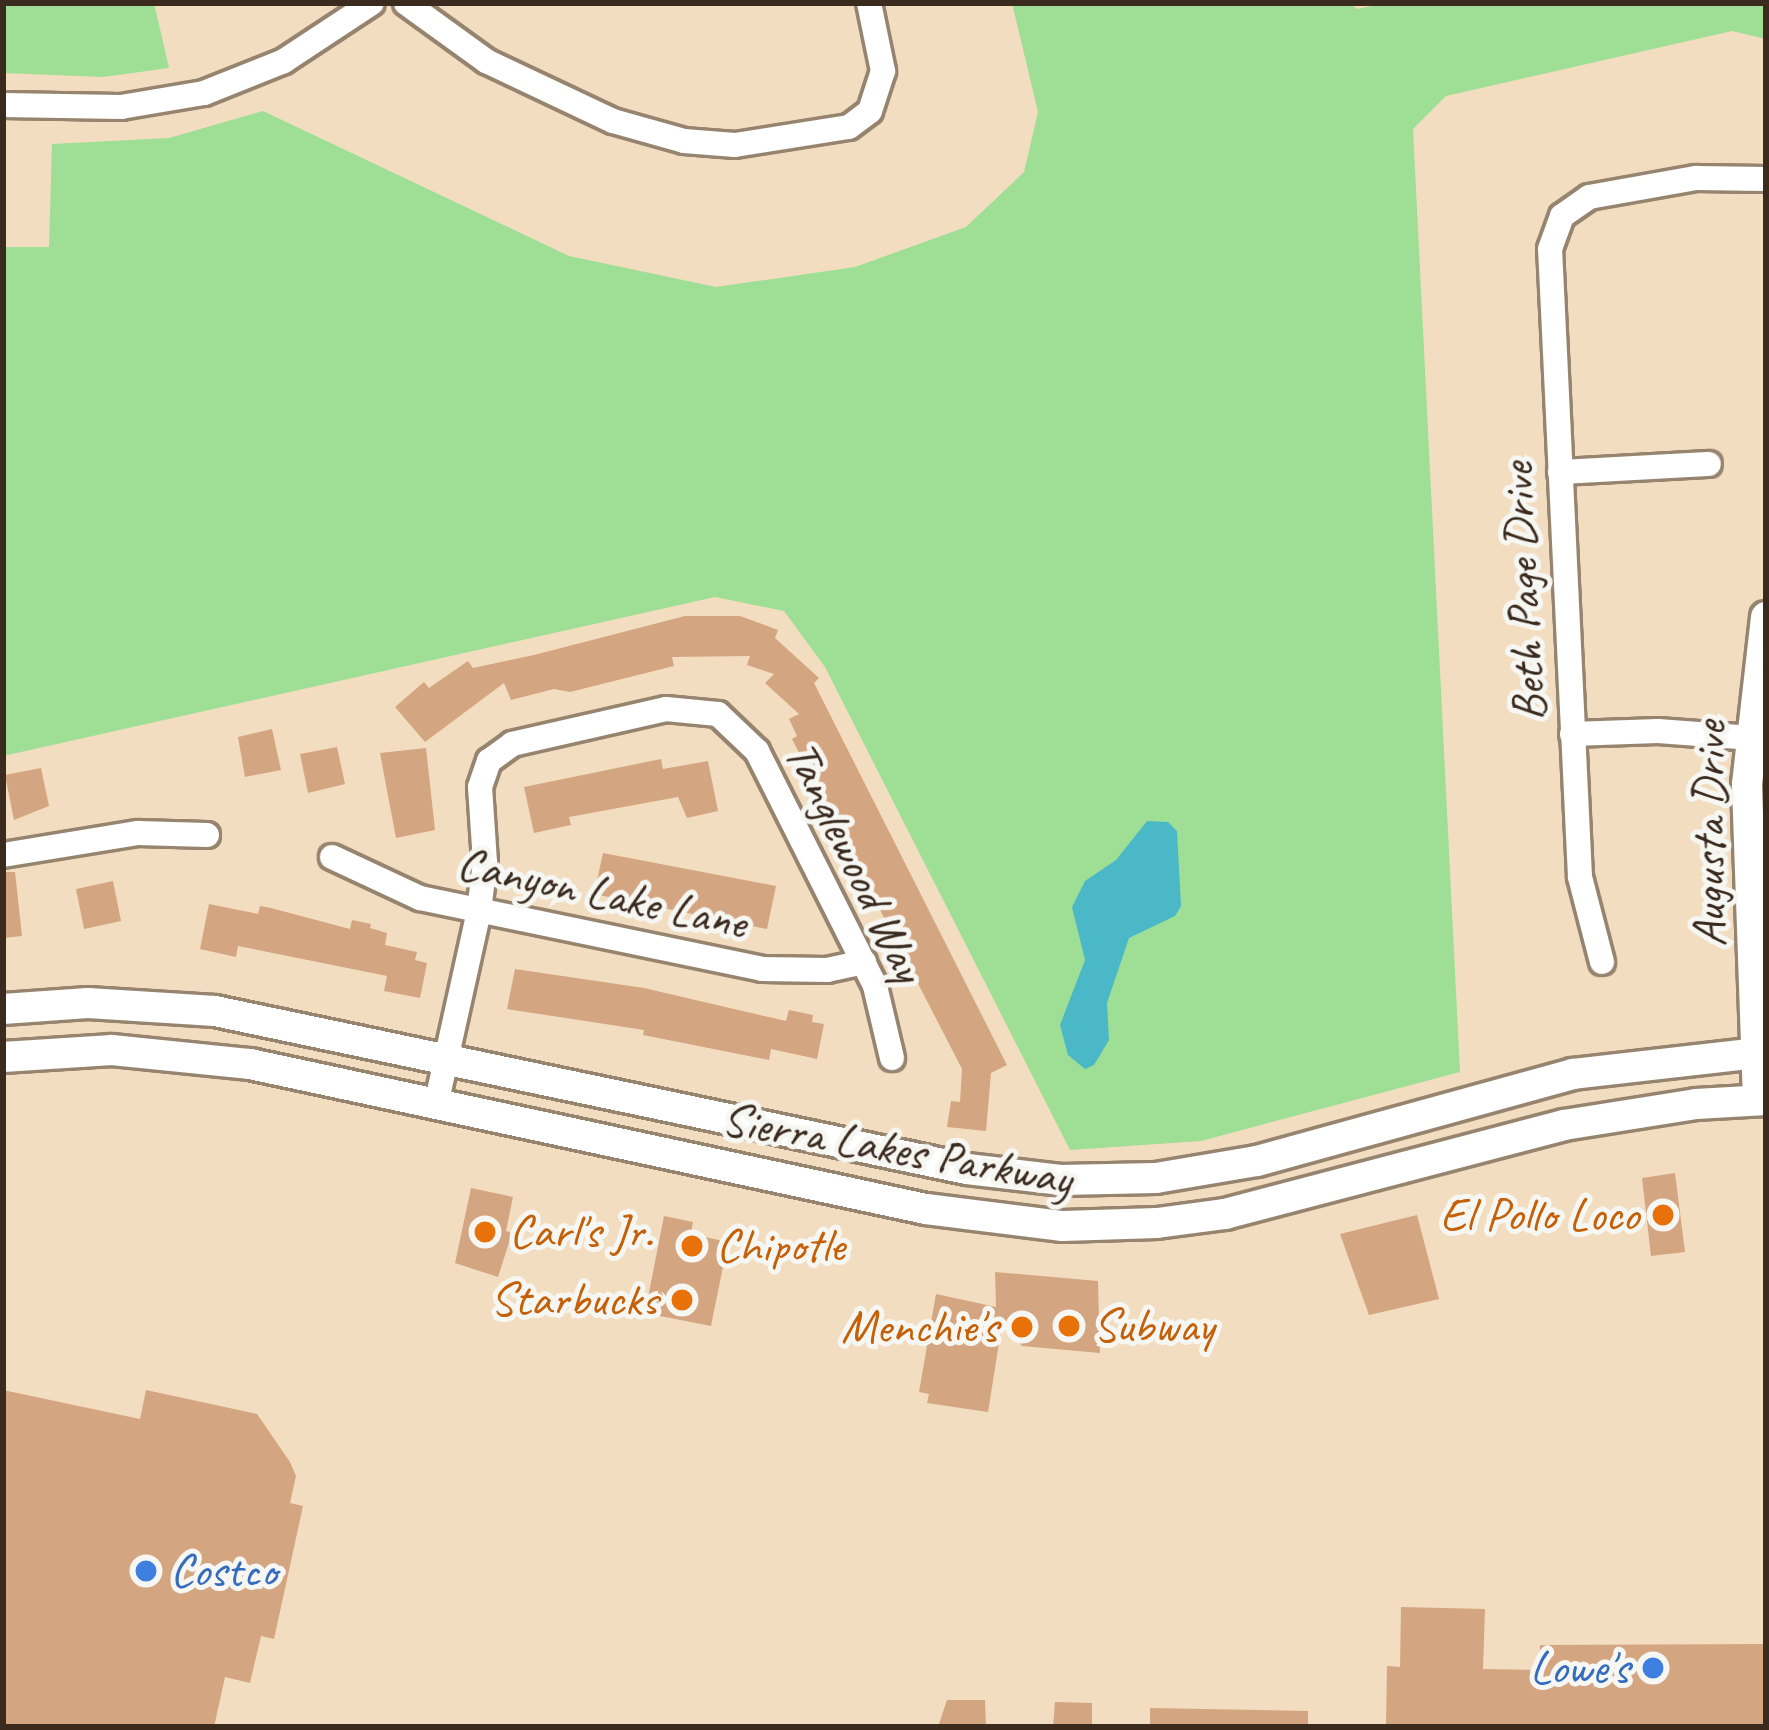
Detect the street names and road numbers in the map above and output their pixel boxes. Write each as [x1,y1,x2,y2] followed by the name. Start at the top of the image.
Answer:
[1487,460,1559,724] street label: Beth Page Drive
[1680,721,1738,947] street label: Augusta Drive
[772,731,938,991] street label: Tanglewood Way
[451,834,753,952] street label: Canyon Lake Lane
[718,1090,1076,1208] street label: Sierra Lakes Parkway

